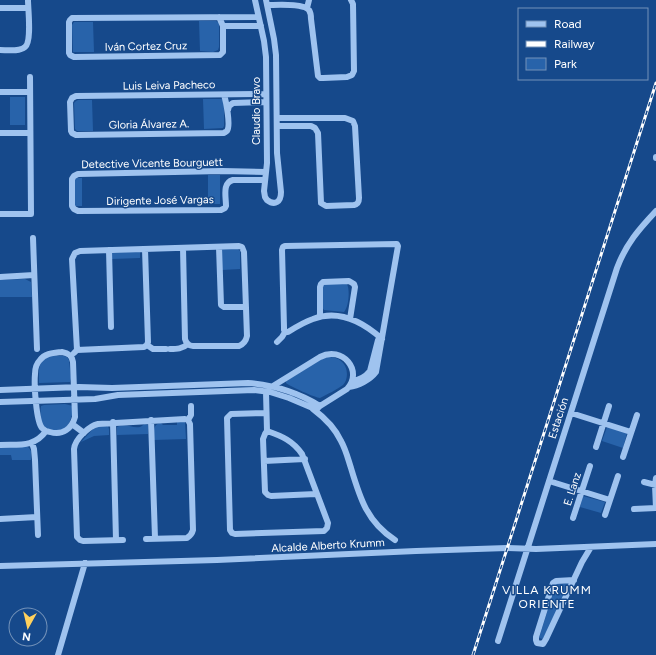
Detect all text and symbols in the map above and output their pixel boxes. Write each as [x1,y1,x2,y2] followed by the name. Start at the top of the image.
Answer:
[518,8,648,80] legend
[554,17,582,31] text: Road
[554,37,595,51] text: Railway
[105,39,187,54] street label: Iván Cortez Cruz
[554,57,577,71] text: Park
[250,77,263,145] street label: Claudio Bravo
[123,78,215,93] street label: Luis Leiva Pacheco
[109,117,189,132] street label: Gloria Álvarez A.
[81,156,223,171] street label: Detective Vicente Bourguett
[106,193,214,208] street label: Dirigente José Vargas
[546,396,571,440] street label: Estación
[561,471,584,508] street label: E. Lanz
[271,536,385,555] street label: Alcalde Alberto Krumm
[502,583,592,611] district label: VILLA KRUMM ORIENTE
[8,607,48,647] north arrow
[22,629,32,643] text: N

